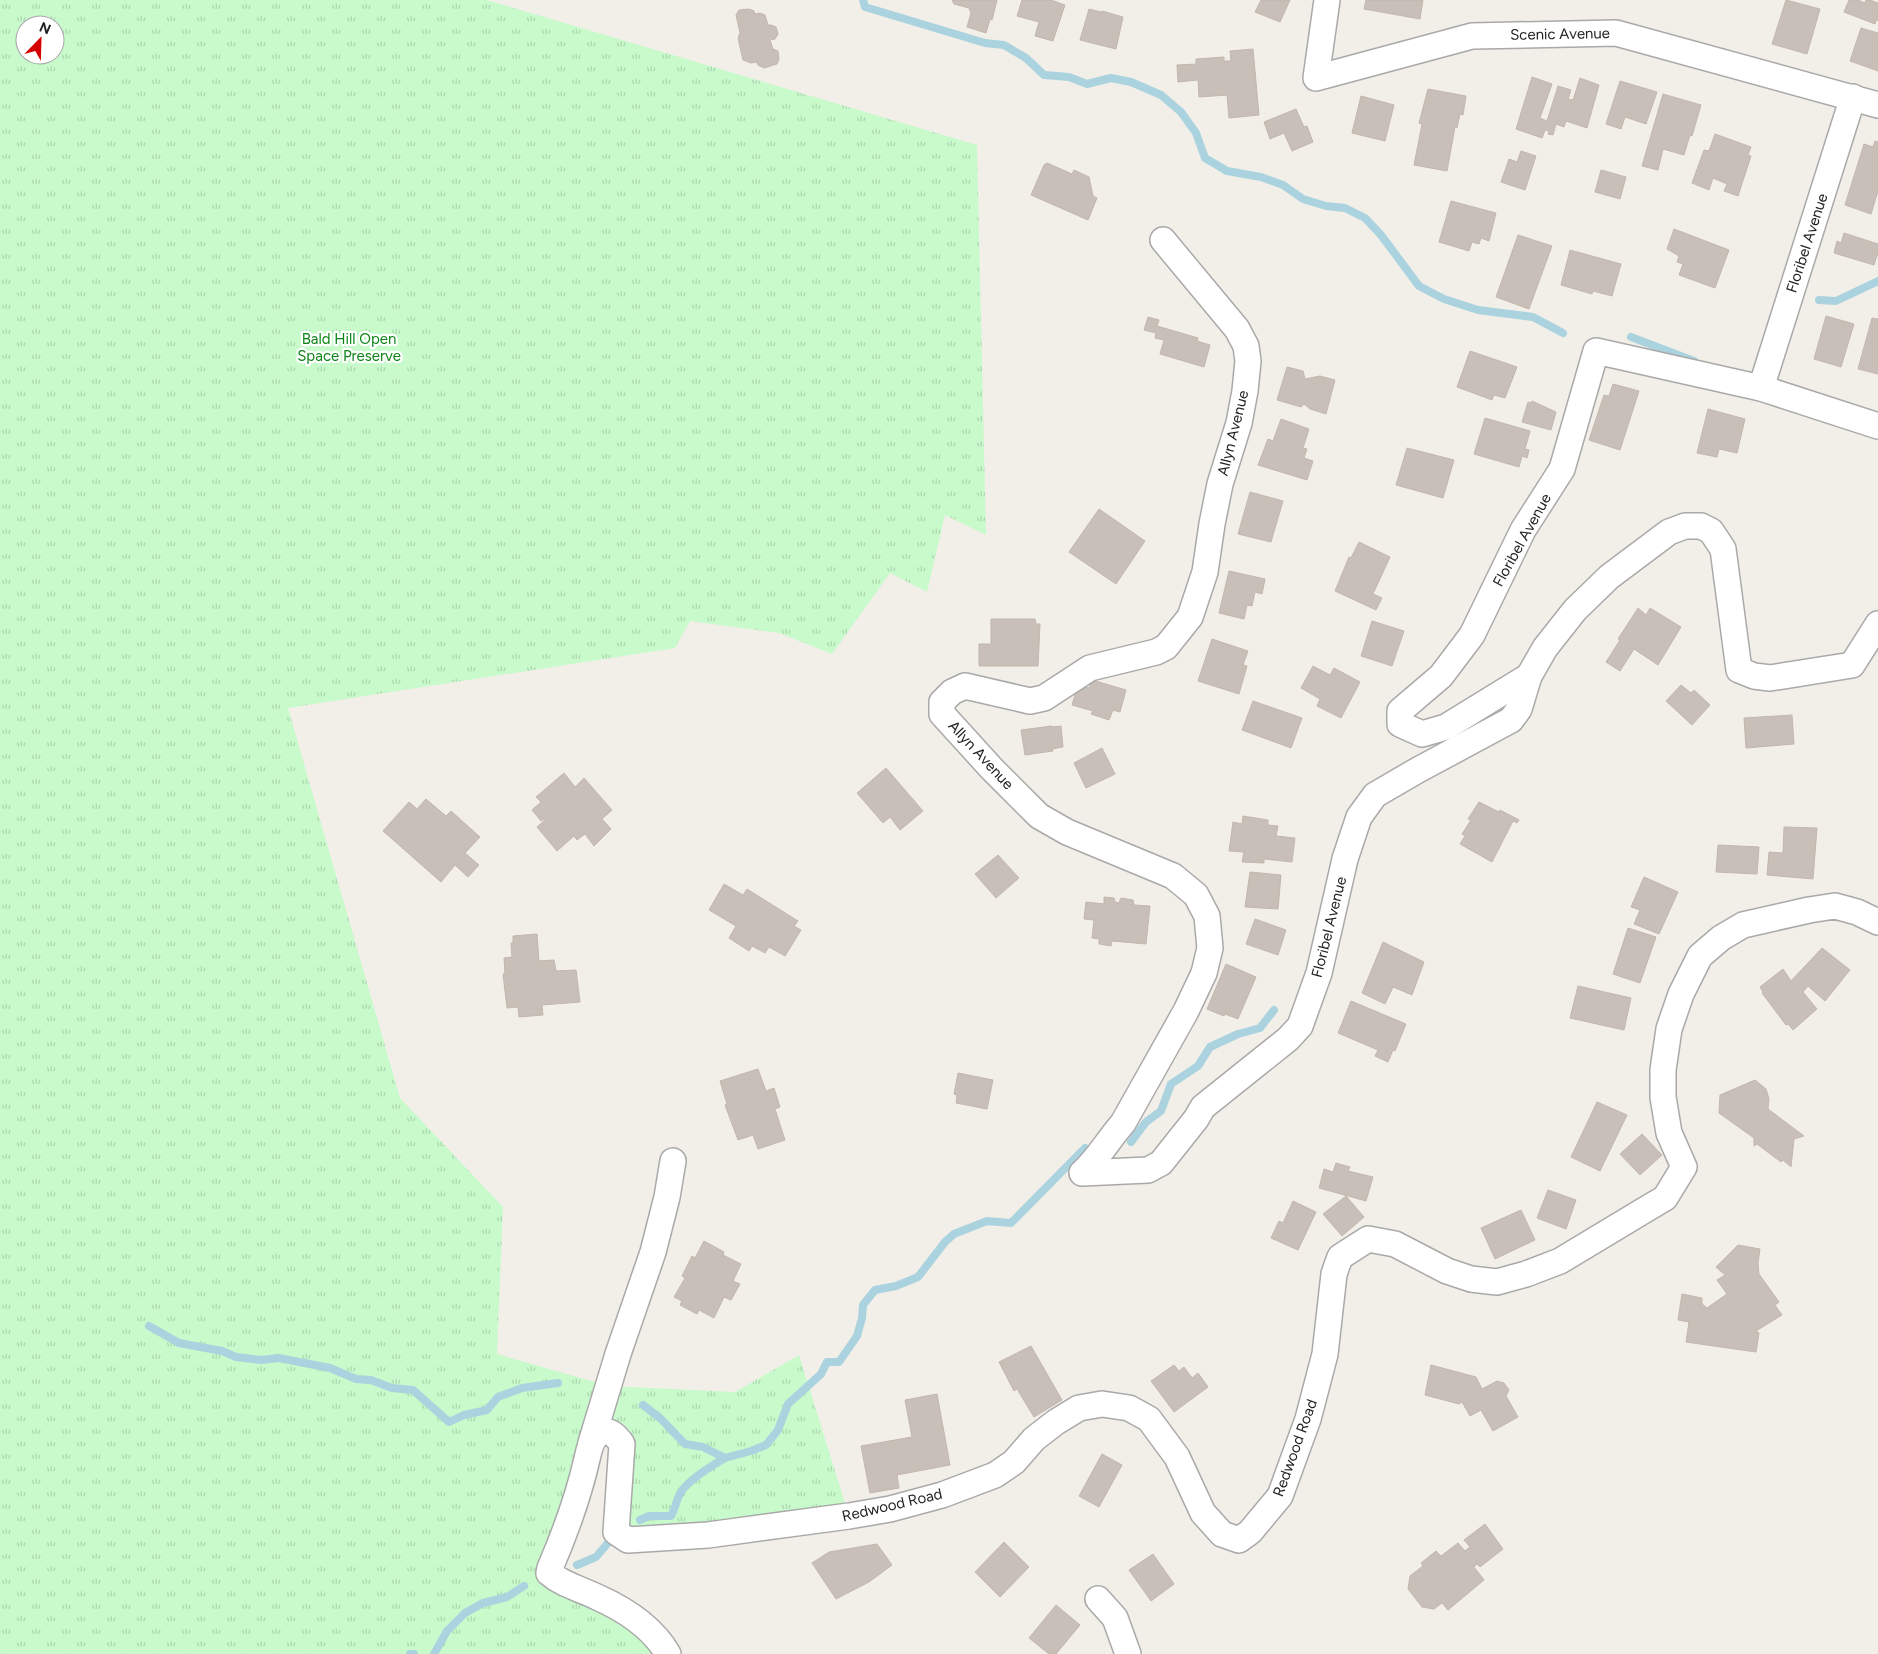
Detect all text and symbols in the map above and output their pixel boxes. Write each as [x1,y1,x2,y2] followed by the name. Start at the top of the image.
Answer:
[15,15,65,65] north arrow
[37,19,53,38] text: N
[1510,24,1610,44] street label: Scenic Avenue
[1782,191,1832,295] street label: Floribel Avenue
[297,330,401,365] park label: Bald Hill Open Space Preserve
[1214,388,1252,478] street label: Allyn Avenue
[1489,490,1555,590] street label: Floribel Avenue
[945,717,1017,793] street label: Allyn Avenue
[1308,875,1350,979] street label: Floribel Avenue
[1269,1397,1321,1499] street label: Redwood Road
[840,1485,944,1525] street label: Redwood Road

